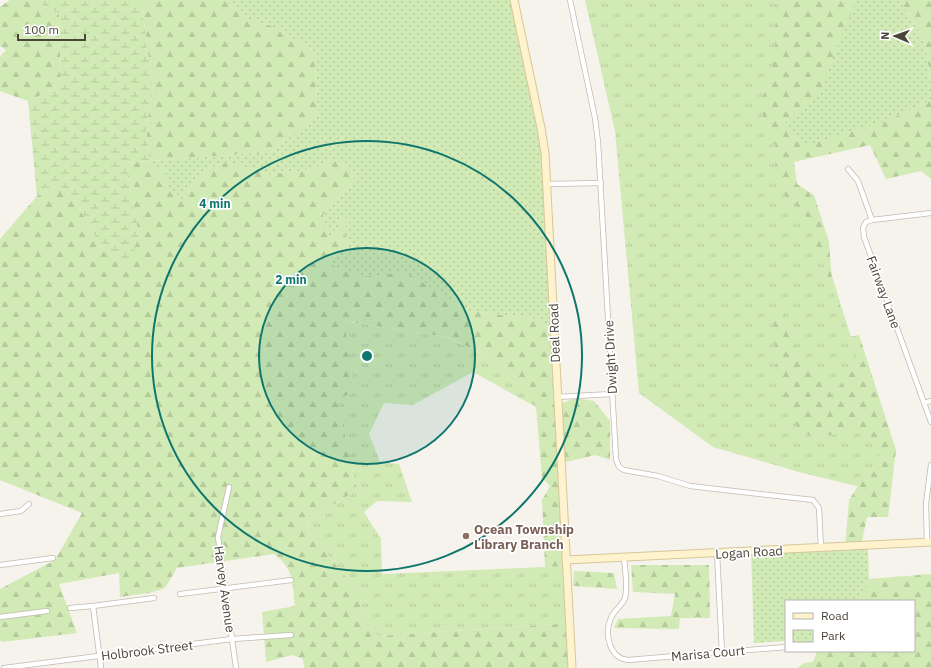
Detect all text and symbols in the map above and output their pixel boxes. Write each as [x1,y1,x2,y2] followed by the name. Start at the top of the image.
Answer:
[18,16,85,42] scale bar
[875,16,915,56] north arrow
[24,22,59,37] text: 100 m
[878,31,892,40] text: N
[199,196,231,211] text: 4 min
[863,254,905,331] street label: Fairway Lane
[275,272,307,287] text: 2 min
[545,303,564,363] street label: Deal Road
[600,320,621,394] street label: Dwight Drive
[360,349,374,363] centre of rings
[474,521,574,553] place label: Ocean Township Library Branch
[461,531,471,541] marker: Ocean Township Library Branch
[715,542,783,563] street label: Logan Road
[210,545,239,634] street label: Harvey Avenue
[785,600,915,652] legend
[821,608,849,623] text: Road
[821,628,846,643] text: Park
[100,636,194,665] street label: Holbrook Street
[670,642,746,665] street label: Marisa Court

